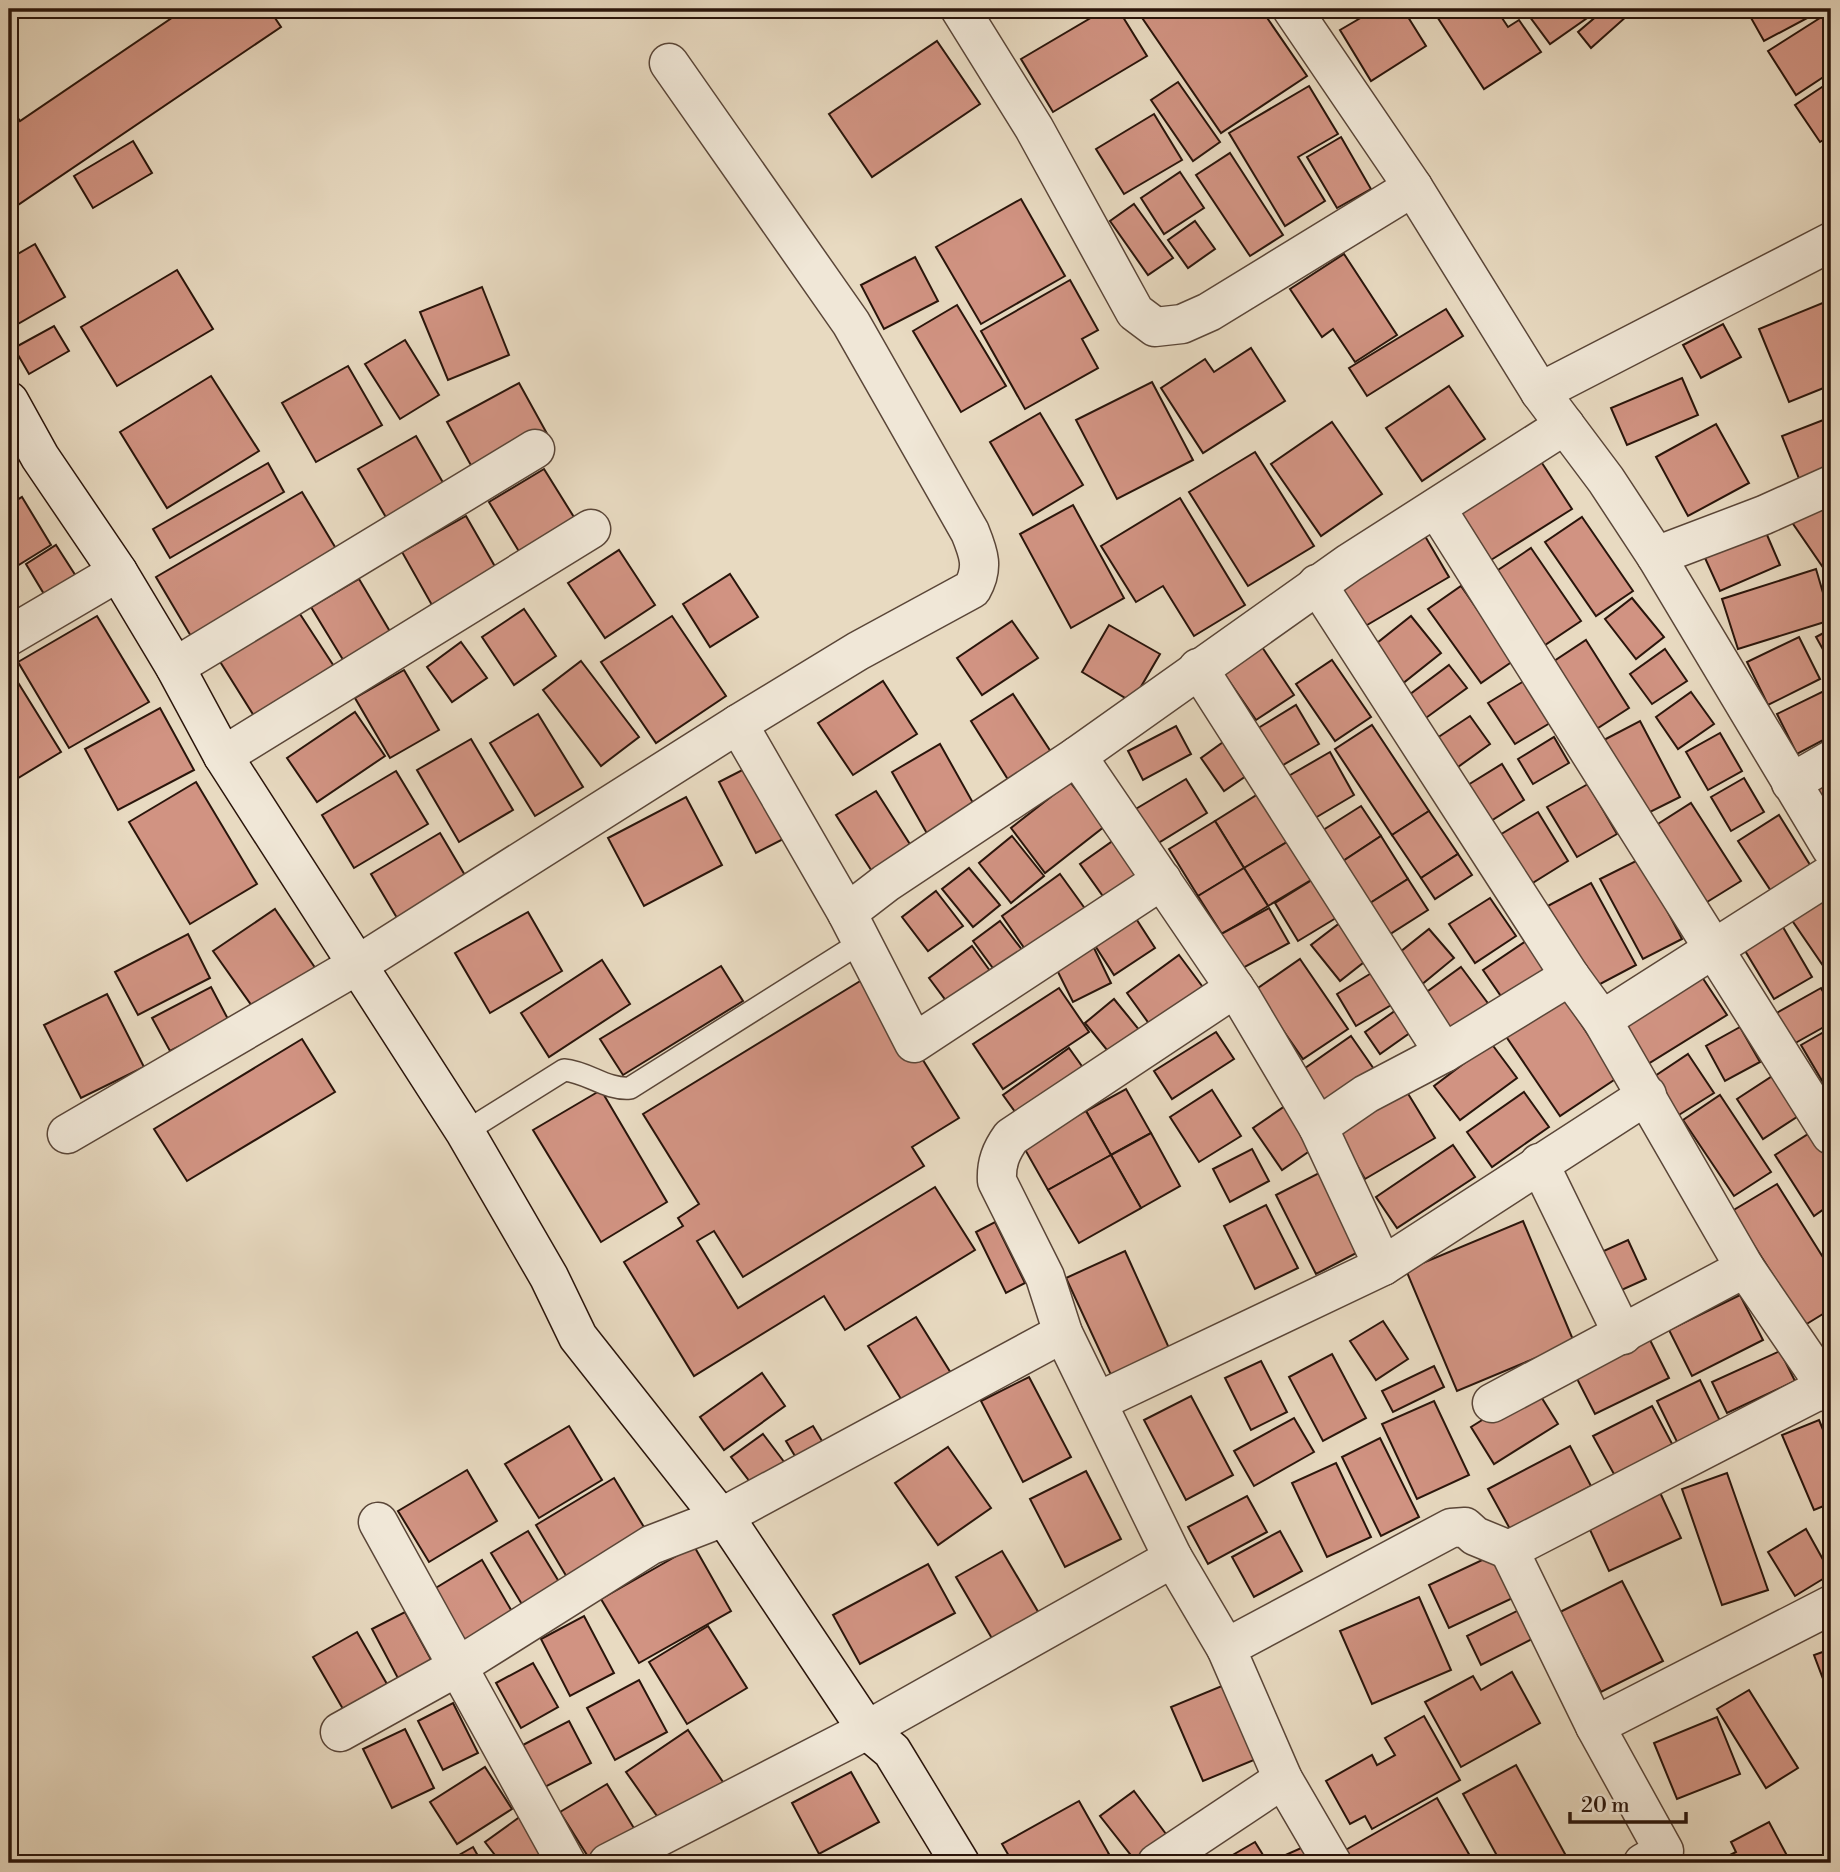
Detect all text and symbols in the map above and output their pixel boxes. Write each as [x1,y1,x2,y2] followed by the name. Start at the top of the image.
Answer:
[1570,1781,1686,1825] scale bar
[1581,1793,1630,1819] text: 20 m

